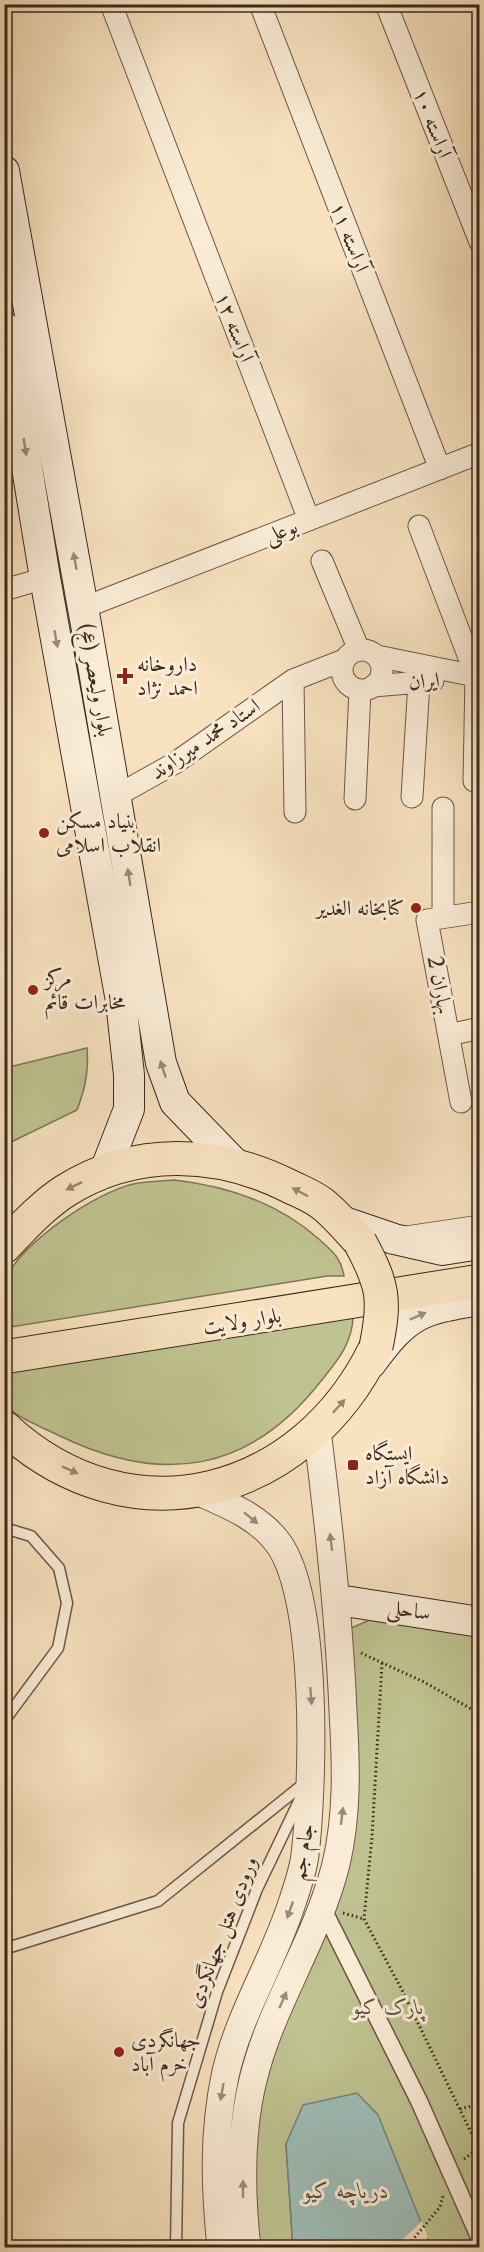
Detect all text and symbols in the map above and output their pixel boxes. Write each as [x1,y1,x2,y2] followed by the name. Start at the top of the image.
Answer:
[409,84,459,164] street label: آراسته ۱۰
[326,198,376,278] street label: آراسته ۱۱
[211,288,261,367] street label: ۱۲ آراسته
[21,437,30,456] one-way arrow
[261,513,302,552] street label: بوعلی
[70,551,79,570] one-way arrow
[68,621,119,739] street label: بلوار ولیعصر (عج)
[52,630,61,649] one-way arrow
[137,651,198,700] place label: داروخانه احمد نژاد
[407,666,441,695] street label: ایران
[118,669,132,683] marker: داروخانه احمد نژاد
[145,693,264,784] street label: استاد محمد میرزاوند
[56,808,161,858] place label: بنیاد مسکن انقلاب اسلامی
[37,826,51,840] marker: بنیاد مسکن انقلاب اسلامی
[125,867,134,886] one-way arrow
[314,895,404,921] place label: کتابخانه الغدیر
[409,901,423,915] marker: کتابخانه الغدیر
[421,954,458,1016] street label: بهاران 2
[43,965,126,1020] place label: مرکز مخابرات قائم
[26,983,40,997] marker: مرکز مخابرات قائم
[158,1060,168,1078] one-way arrow
[66,1182,83,1191] one-way arrow
[291,1187,308,1197] one-way arrow
[201,1302,283,1340] street label: بلوار ولایت
[409,1311,427,1321] one-way arrow
[332,1399,345,1414] one-way arrow
[365,1440,449,1489] place label: ایستگاه دانشگاه آزاد
[346,1458,360,1472] marker: ایستگاه دانشگاه آزاد
[62,1466,79,1475] one-way arrow
[243,1512,259,1525] one-way arrow
[326,1533,335,1552] one-way arrow
[385,1594,432,1629] street label: ساحلی
[306,1687,316,1706] one-way arrow
[337,1806,347,1825] one-way arrow
[285,1822,326,1883] street label: جام جم
[181,1853,265,2012] street label: ورودی هتل جهانگردی
[284,1901,294,1919] one-way arrow
[278,1992,287,2009] one-way arrow
[351,1994,426,2022] park label: پارک کیو
[131,2027,201,2082] place label: جهانگردى خرم آباد
[112,2045,126,2059] marker: جهانگردى خرم آباد
[218,2083,227,2102] one-way arrow
[302,2177,389,2206] water label: دریاچه کیو
[238,2180,248,2199] one-way arrow

